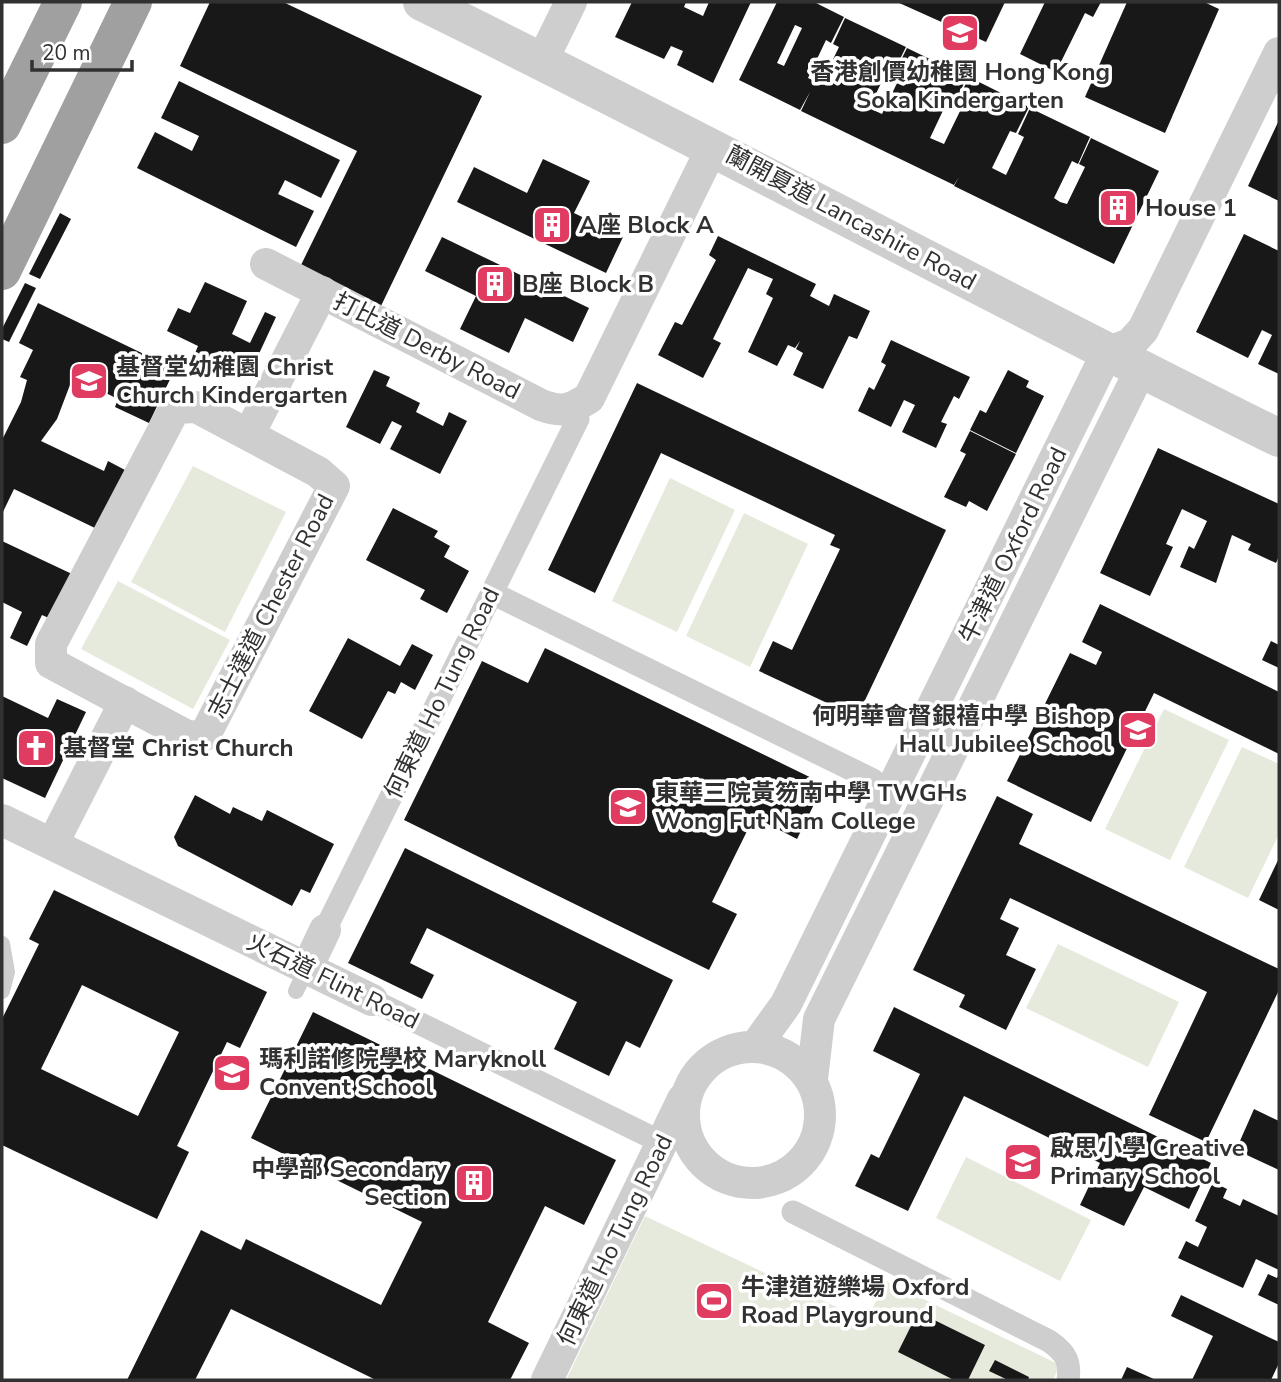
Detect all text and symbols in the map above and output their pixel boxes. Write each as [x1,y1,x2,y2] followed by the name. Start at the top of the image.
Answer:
[939,12,981,54] school or university icon: 香港創價幼稚園 Hong Kong Soka Kindergarten
[32,28,131,72] scale bar
[42,39,91,67] text: 20 m
[810,56,1110,116] place label: 香港創價幼稚園 Hong Kong Soka Kindergarten
[720,138,982,298] street label: 蘭開夏道 Lancashire Road
[1097,187,1139,229] building icon: House 1
[1145,192,1237,224] place label: House 1
[531,204,573,246] building icon: A座 Block A
[579,209,714,241] place label: A座 Block A
[474,263,516,305] building icon: B座 Block B
[522,268,654,300] place label: B座 Block B
[328,285,526,407] street label: 打比道 Derby Road
[116,351,348,411] place label: 基督堂幼稚園 Christ Church Kindergarten
[68,360,110,402] school or university icon: 基督堂幼稚園 Christ Church Kindergarten
[952,442,1074,648] street label: 牛津道 Oxford Road
[200,488,342,724] street label: 志士達道 Chester Road
[377,582,507,804] street label: 何東道 Ho Tung Road
[812,700,1111,760] place label: 何明華會督銀禧中學 Bishop Hall Jubilee School
[1117,709,1159,751] school or university icon: 何明華會督銀禧中學 Bishop Hall Jubilee School
[15,727,57,769] church icon: 基督堂 Christ Church
[63,732,293,764] place label: 基督堂 Christ Church
[655,777,967,837] place label: 東華三院黃笏南中學 TWGHs Wong Fut Nam College
[607,786,649,828] school or university icon: 東華三院黃笏南中學 TWGHs Wong Fut Nam College
[241,925,425,1037] street label: 火石道 Flint Road
[259,1043,547,1103] place label: 瑪利諾修院學校 Maryknoll Convent School
[211,1052,253,1094] school or university icon: 瑪利諾修院學校 Maryknoll Convent School
[550,1129,680,1351] street label: 何東道 Ho Tung Road
[1050,1132,1245,1192] place label: 啟思小學 Creative Primary School
[1002,1141,1044,1183] school or university icon: 啟思小學 Creative Primary School
[251,1153,447,1213] place label: 中學部 Secondary Section
[453,1162,495,1204] building icon: 中學部 Secondary Section
[741,1271,969,1331] place label: 牛津道遊樂場 Oxford Road Playground
[693,1280,735,1322] sports icon: 牛津道遊樂場 Oxford Road Playground

